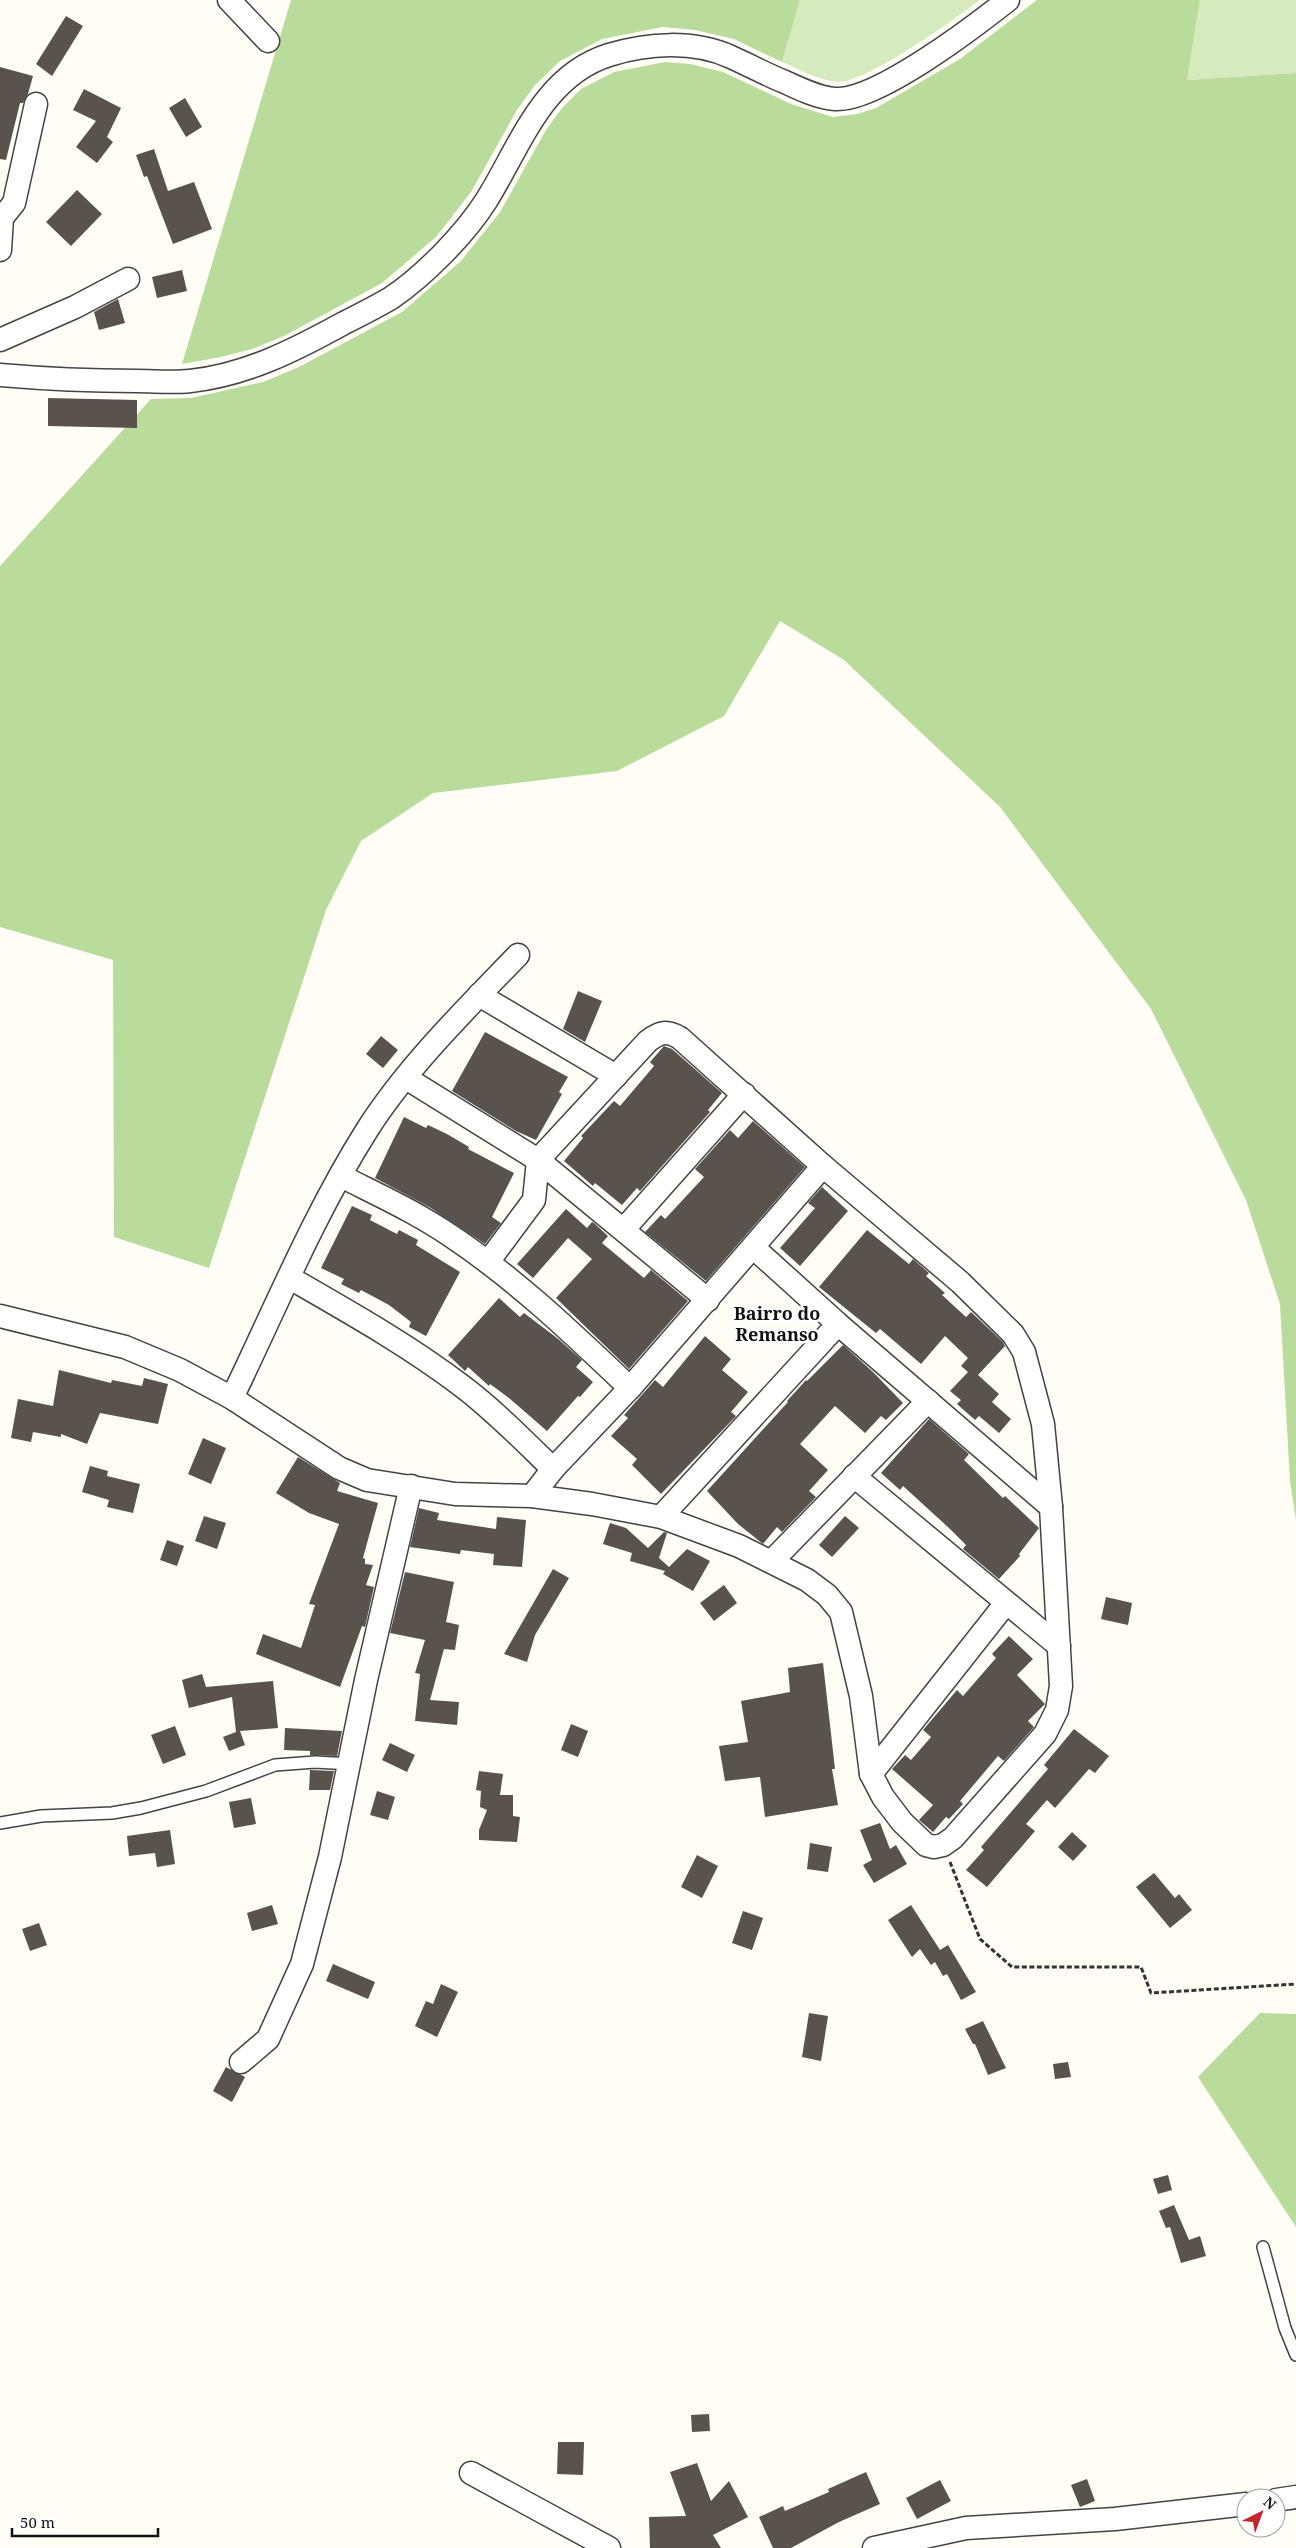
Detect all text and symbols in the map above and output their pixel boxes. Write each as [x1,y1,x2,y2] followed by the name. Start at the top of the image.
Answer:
[734,1301,820,1346] district label: Bairro do Remanso
[1236,2488,1286,2538] north arrow
[1260,2492,1280,2514] text: N
[12,2506,159,2538] scale bar
[20,2512,55,2532] text: 50 m

